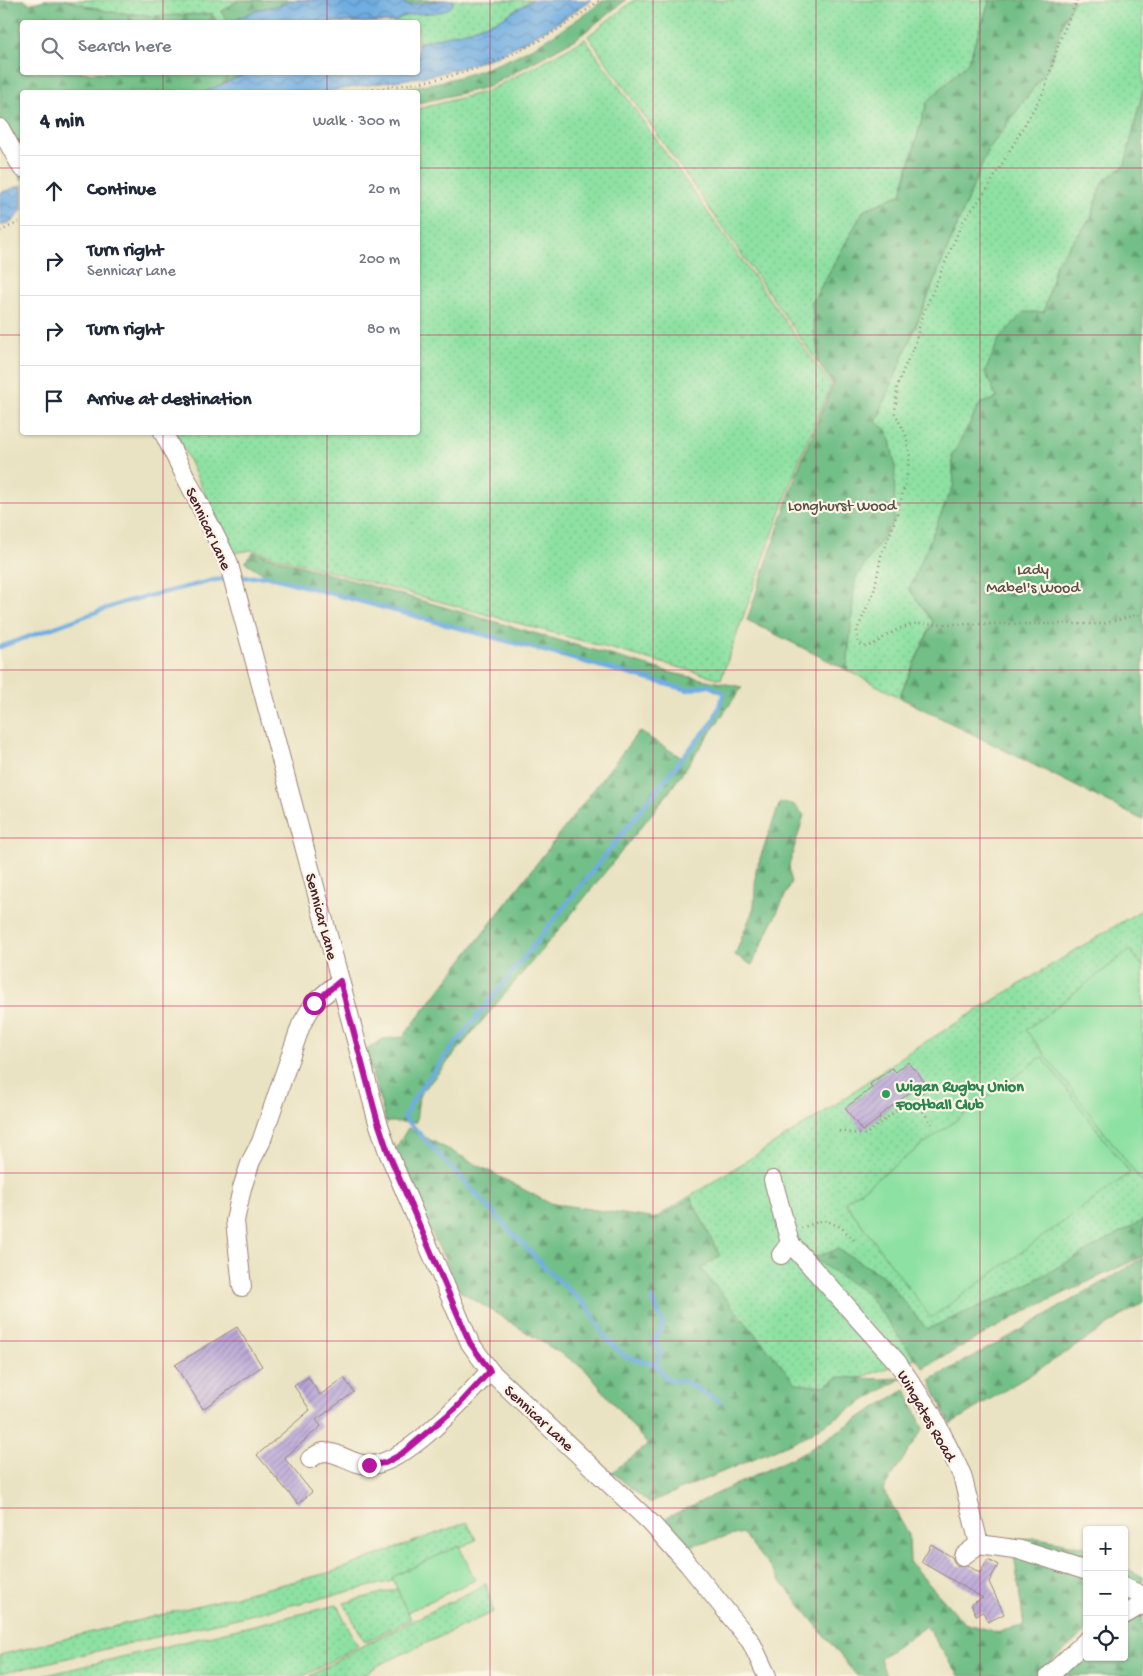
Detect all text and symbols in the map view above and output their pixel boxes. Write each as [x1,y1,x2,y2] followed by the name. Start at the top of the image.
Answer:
[20,20,420,75] search box
[38,34,66,62] icon: search
[78,36,172,59] text: Search here
[40,110,84,135] text: 4 min
[313,113,400,132] text: Walk · 300 m
[40,177,68,205] icon: ahead
[87,179,156,202] text: Continue
[368,181,400,200] text: 20 m
[87,240,163,263] text: Turn right
[40,247,68,275] icon: right
[359,251,400,270] text: 200 m
[87,263,176,282] text: Sennicar Lane
[40,317,68,345] icon: right
[87,319,163,342] text: Turn right
[367,321,400,340] text: 80 m
[40,387,68,415] icon: arrive
[87,389,251,412] text: Arrive at destination
[179,485,234,574] street label: Sennicar Lane
[788,498,898,517] park label: Longhurst Wood
[986,562,1081,599] park label: Lady Mabel's Wood
[299,872,340,963] street label: Sennicar Lane
[303,992,326,1015] route start
[895,1079,1024,1116] place label: Wigan Rugby Union Football Club
[880,1088,892,1100] marker: Wigan Rugby Union Football Club
[891,1368,960,1467] street label: Wingates Road
[499,1382,577,1457] street label: Sennicar Lane
[358,1454,381,1477] route end
[1083,1526,1128,1661] map controls
[1083,1526,1128,1571] button: +
[1083,1571,1128,1616] button: −
[1083,1616,1128,1661] button: locate

